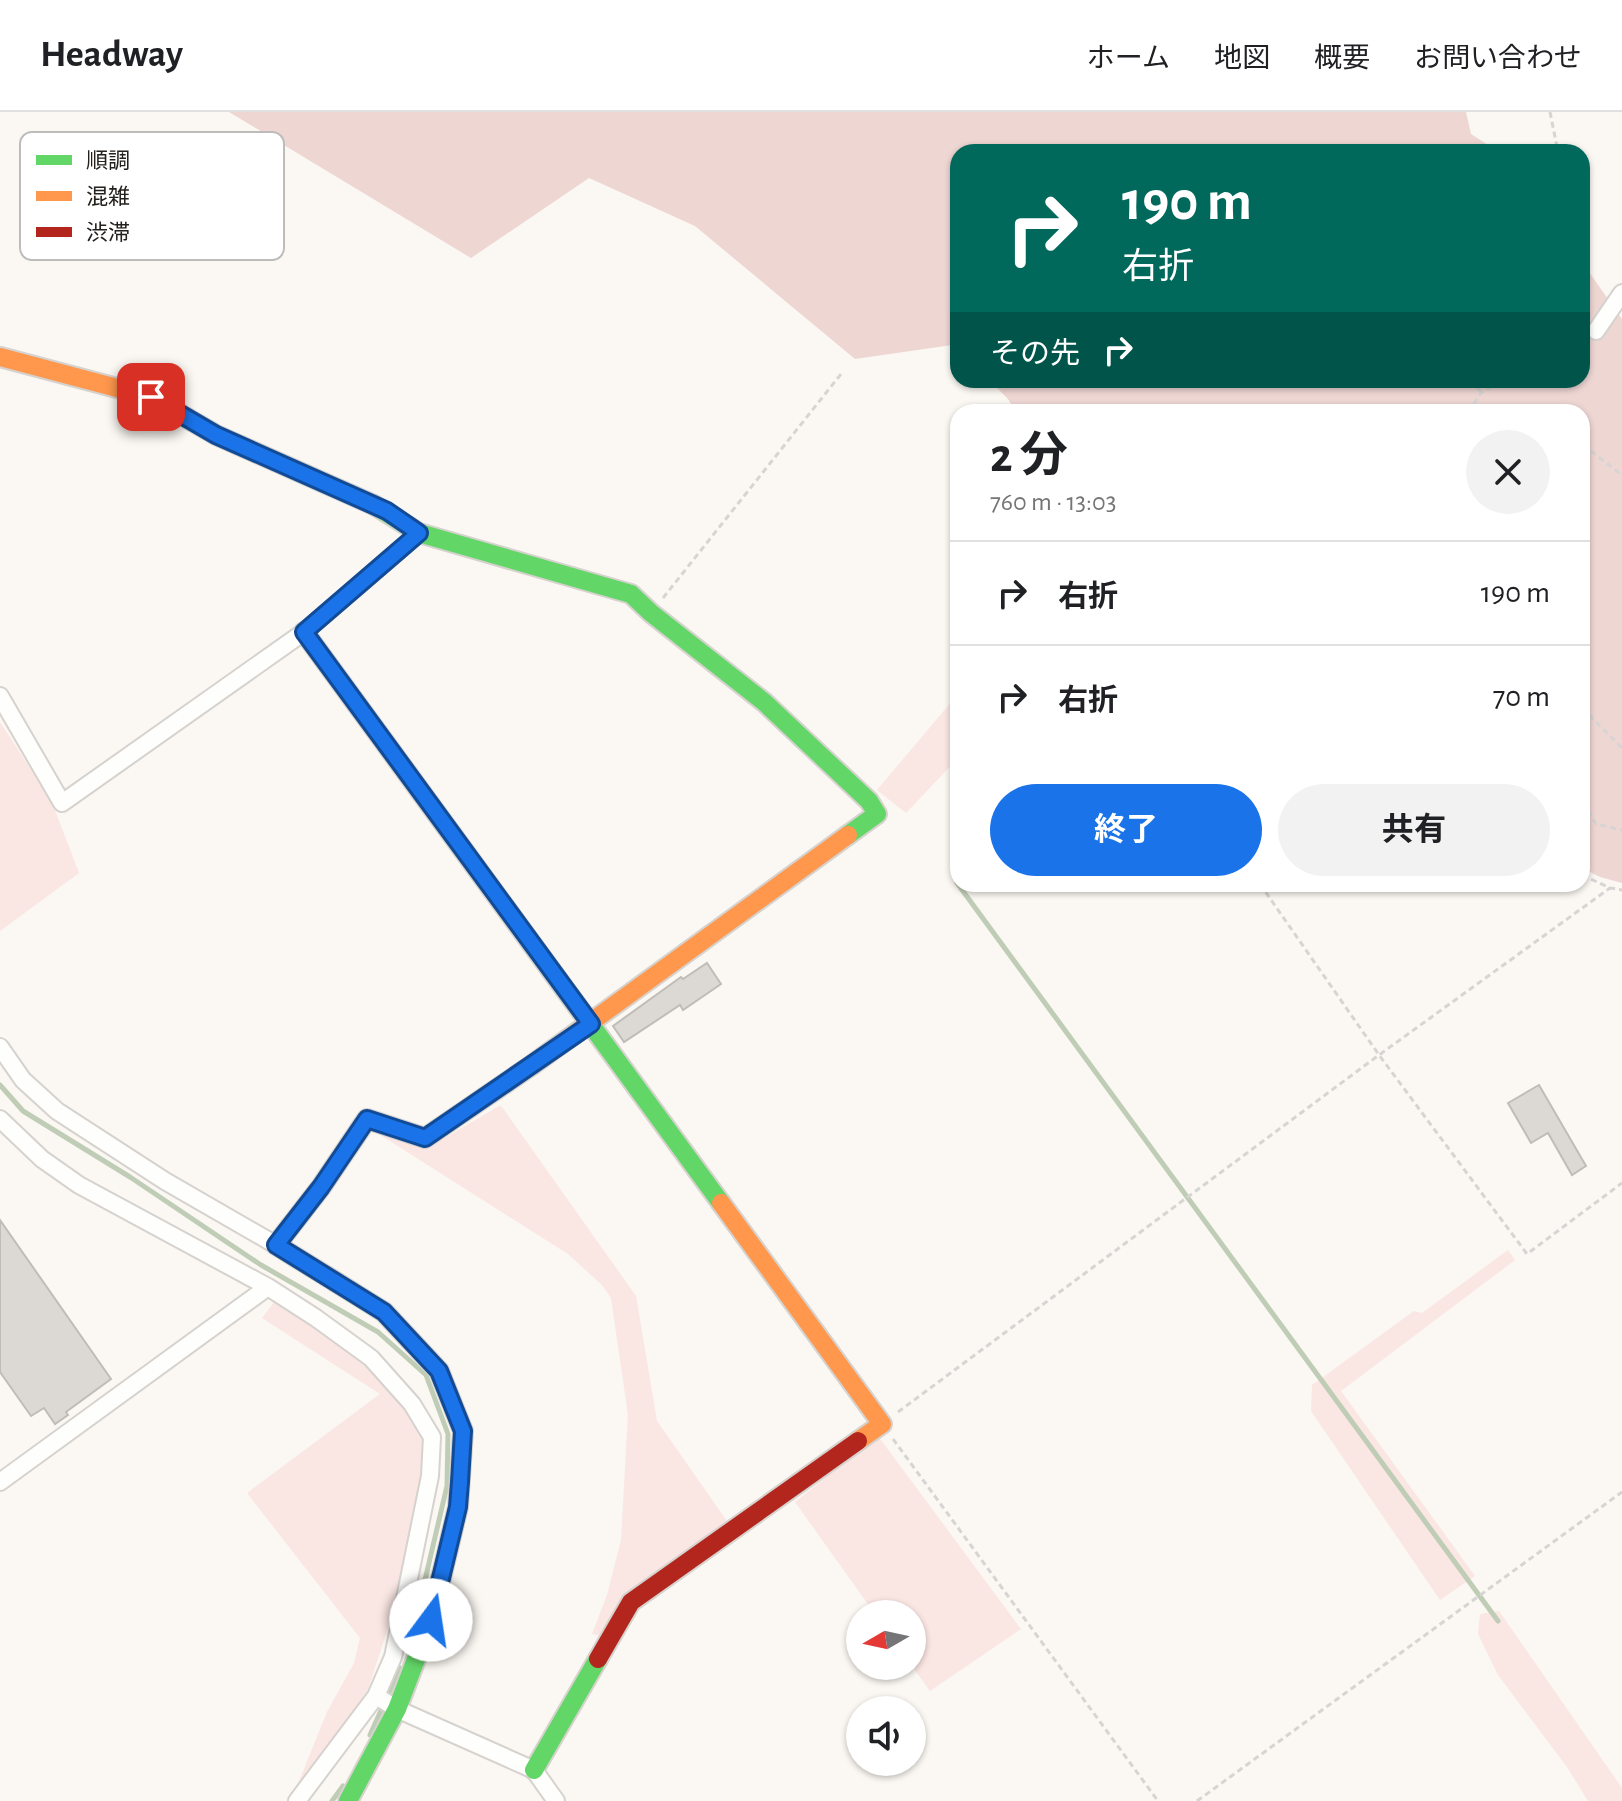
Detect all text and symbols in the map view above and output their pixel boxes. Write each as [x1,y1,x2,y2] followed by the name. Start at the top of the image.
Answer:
[40,36,183,74] text: Headway
[1087,45,1170,73] text: ホーム
[1214,45,1270,73] text: 地図
[1314,45,1370,73] text: 概要
[1414,45,1582,73] text: お問い合わせ
[20,132,284,260] legend
[86,150,130,172] text: 順調
[1122,174,1252,230] text: 190 m
[990,176,1094,280] icon: right
[86,185,130,208] text: 混雑
[86,221,130,244] text: 渋滞
[1122,249,1194,285] text: 右折
[1096,328,1140,372] icon: right
[990,339,1080,369] text: その先
[117,363,185,431] pin
[129,375,173,419] icon: arrive
[1466,430,1550,514] button: close
[990,433,1068,481] text: 2 分
[990,489,1116,515] text: 760 m · 13:03
[990,571,1034,615] icon: right
[1481,578,1550,608] text: 190 m
[1058,582,1118,612] text: 右折
[990,675,1034,719] icon: right
[1493,682,1550,712] text: 70 m
[1058,686,1118,716] text: 右折
[990,784,1262,876] button: 終了
[1278,784,1550,876] button: 共有
[389,1578,473,1662] position arrow
[846,1600,926,1680] north arrow
[846,1600,926,1776] map controls
[846,1696,926,1776] button: sound

